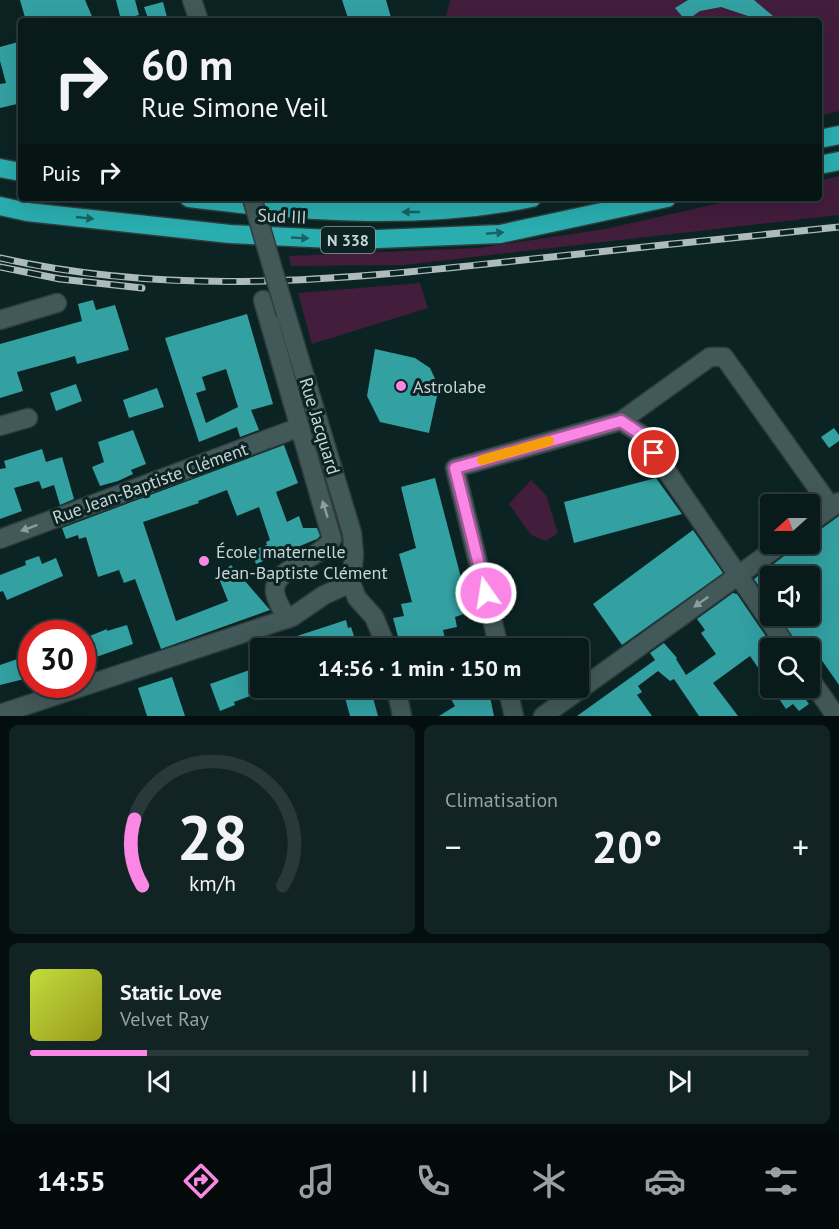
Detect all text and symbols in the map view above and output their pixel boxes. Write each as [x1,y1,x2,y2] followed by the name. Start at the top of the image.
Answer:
[141,37,233,92] text: 60 m
[42,42,120,120] icon: right
[141,90,328,124] text: Rue Simone Veil
[93,156,126,189] icon: right
[42,159,81,187] text: Puis
[257,203,307,229] street label: Sud III
[402,207,421,217] one-way arrow
[76,213,95,223] one-way arrow
[321,227,375,253] road number: N 338
[485,229,504,238] one-way arrow
[291,233,310,242] one-way arrow
[294,375,346,477] street label: Rue Jacquard
[413,375,486,398] place label: Astrolabe
[394,379,408,393] marker: Astrolabe
[628,427,679,478] pin
[637,436,670,469] icon: arrive
[49,437,251,529] street label: Rue Jean-Baptiste Clément
[760,494,820,554] north arrow
[760,494,820,698] map controls
[320,500,329,518] one-way arrow
[20,524,38,533] one-way arrow
[215,540,388,584] place label: École maternelle Jean-Baptiste Clément
[197,554,211,568] marker: École maternelle Jean-Baptiste Clément
[454,561,518,625] position arrow
[760,566,820,626] button: sound
[694,596,710,608] one-way arrow
[18,620,96,698] speed limit sign: 30
[760,638,820,698] button: search
[318,654,521,682] text: 14:56 · 1 min · 150 m
[445,787,558,813] text: Climatisation
[177,796,247,877] text: 28
[592,817,662,875] text: 20°
[445,825,462,868] text: −
[792,825,809,868] text: +
[188,870,235,898] text: km/h
[120,978,222,1006] text: Static Love
[120,1006,209,1032] text: Velvet Ray
[143,1065,176,1098] icon: previous
[403,1065,436,1098] icon: pause
[663,1065,696,1098] icon: next
[180,1160,222,1202] icon: directions
[296,1160,338,1202] icon: music
[412,1160,454,1202] icon: phone
[528,1160,570,1202] icon: climate
[644,1160,686,1202] icon: car
[760,1160,802,1202] icon: filters
[37,1164,106,1198] text: 14:55

